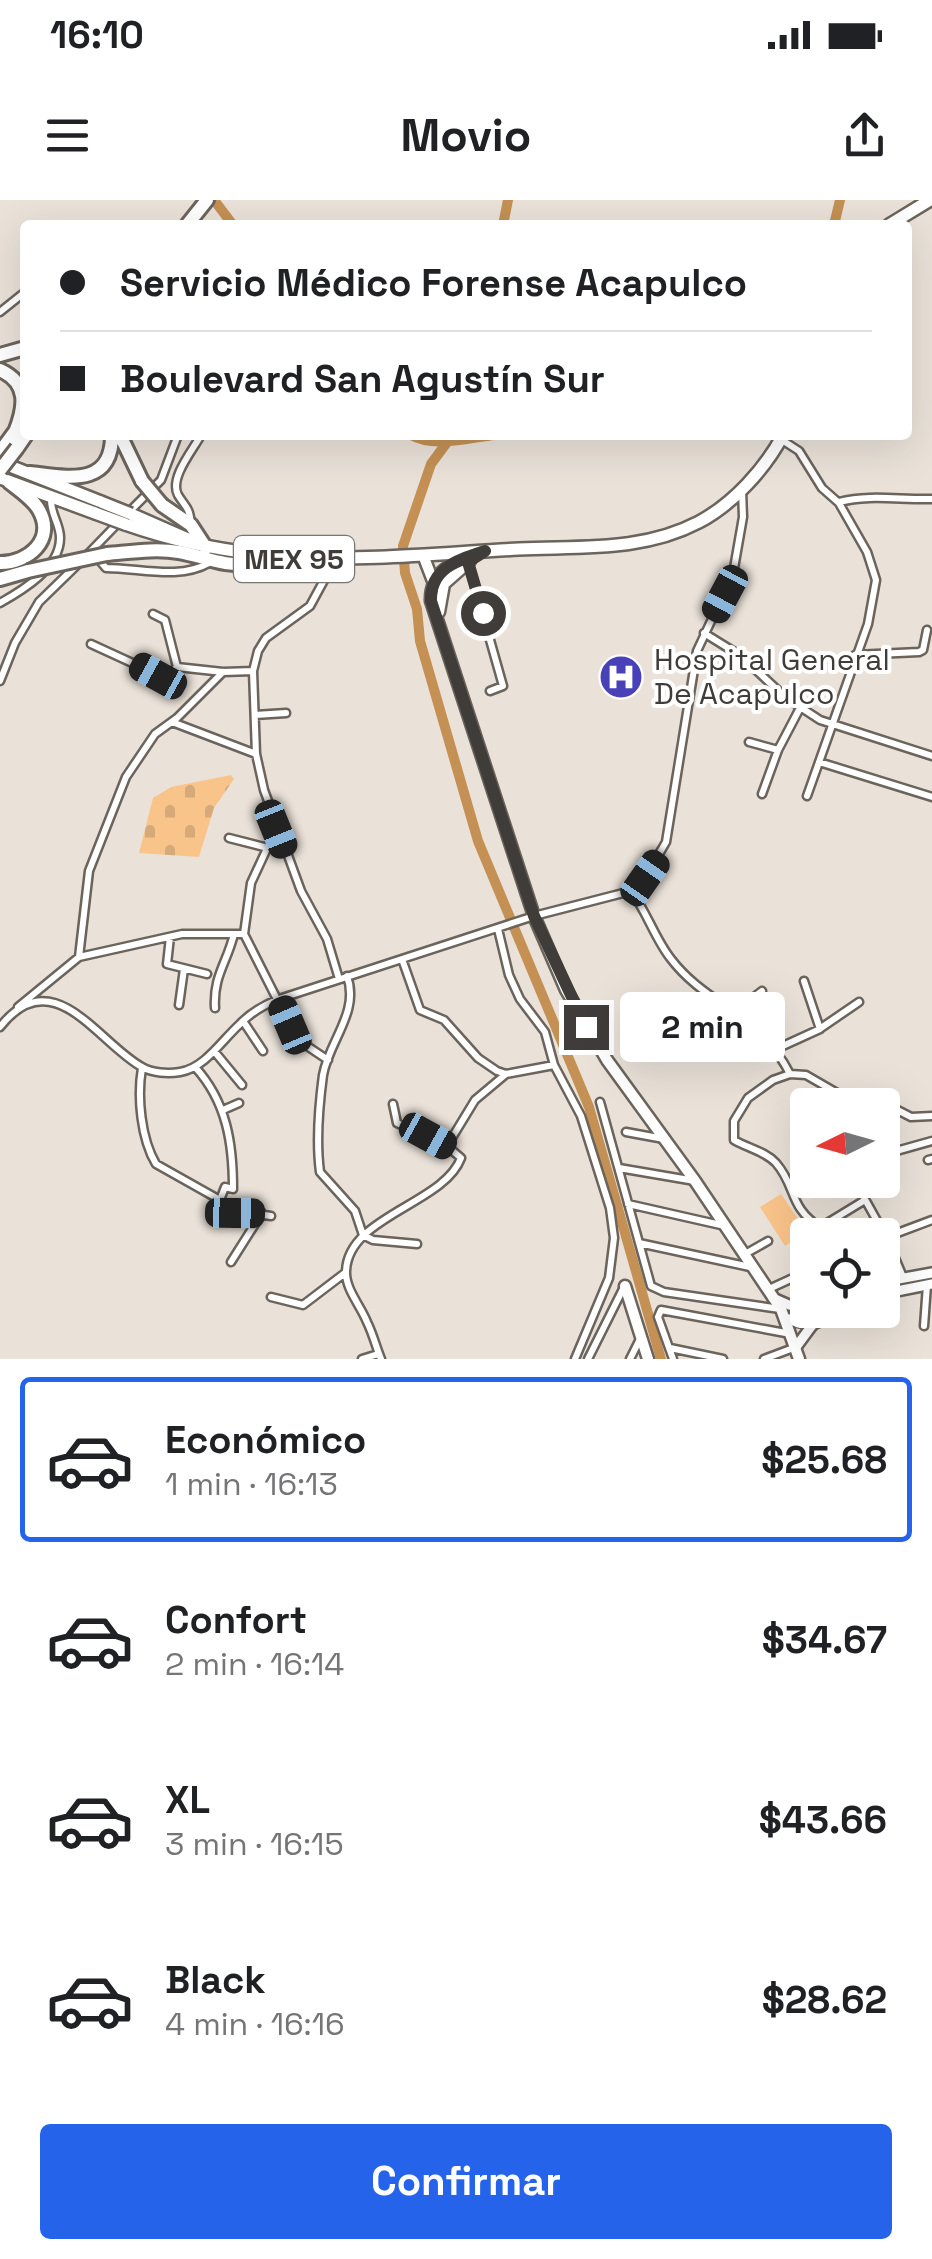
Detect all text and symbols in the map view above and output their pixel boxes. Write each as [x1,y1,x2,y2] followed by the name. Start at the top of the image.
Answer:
[50,11,144,59] text: 16:10
[401,107,531,164] text: Movio
[40,108,95,163] icon: menu
[837,108,892,163] icon: share
[120,259,747,307] text: Servicio Médico Forense Acapulco
[120,355,605,403] text: Boulevard San Agustín Sur
[234,536,354,582] road number: MEX 95
[698,560,752,628] car
[461,591,506,636] route start
[654,640,890,713] place label: Hospital General De Acapulco
[124,648,192,704] car
[598,654,644,700] hospital icon: Hospital General De Acapulco
[251,796,301,862] car
[616,845,674,911] car
[264,992,316,1058] car
[621,992,786,1062] callout: 2 min
[564,1005,609,1050] route end
[661,1007,744,1047] text: 2 min
[790,1088,900,1198] north arrow
[790,1088,900,1328] map controls
[394,1108,462,1164] car
[205,1197,265,1229] car
[790,1218,900,1328] button: locate
[45,1415,135,1505] icon: car
[165,1416,366,1464] text: Económico
[761,1436,887,1484] text: $25.68
[165,1464,338,1504] text: 1 min · 16:13
[45,1595,135,1685] icon: car
[165,1596,307,1644] text: Confort
[762,1616,887,1664] text: $34.67
[165,1644,344,1684] text: 2 min · 16:14
[45,1775,135,1865] icon: car
[165,1776,210,1824] text: XL
[759,1796,887,1844] text: $43.66
[165,1824,344,1864] text: 3 min · 16:15
[45,1955,135,2045] icon: car
[165,1956,266,2004] text: Black
[762,1976,887,2024] text: $28.62
[165,2004,345,2044] text: 4 min · 16:16
[40,2124,892,2239] button: Confirmar

